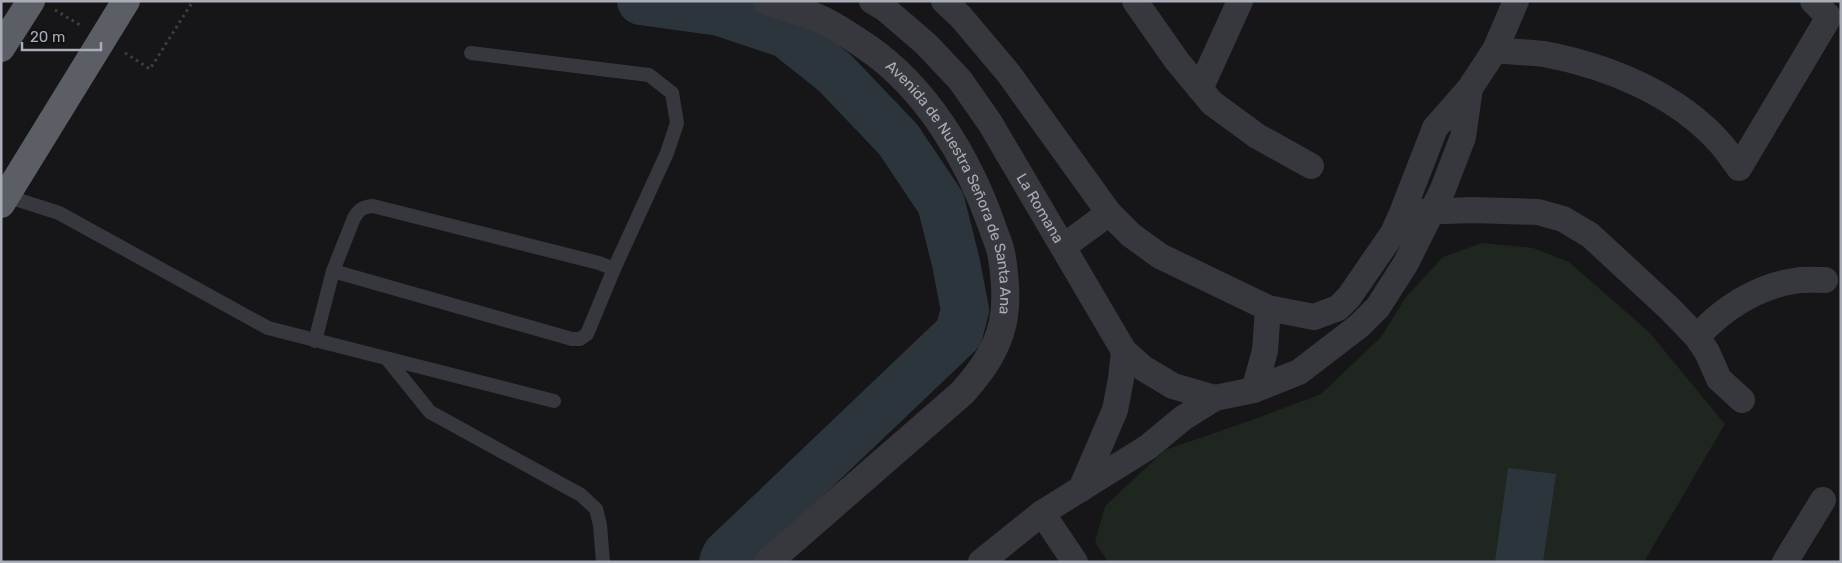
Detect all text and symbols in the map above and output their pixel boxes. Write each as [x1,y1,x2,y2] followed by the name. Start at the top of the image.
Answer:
[22,20,101,52] scale bar
[30,28,65,46] text: 20 m
[882,57,1014,315] street label: Avenida de Nuestra Señora de Santa Ana
[1013,170,1068,246] street label: La Romana

